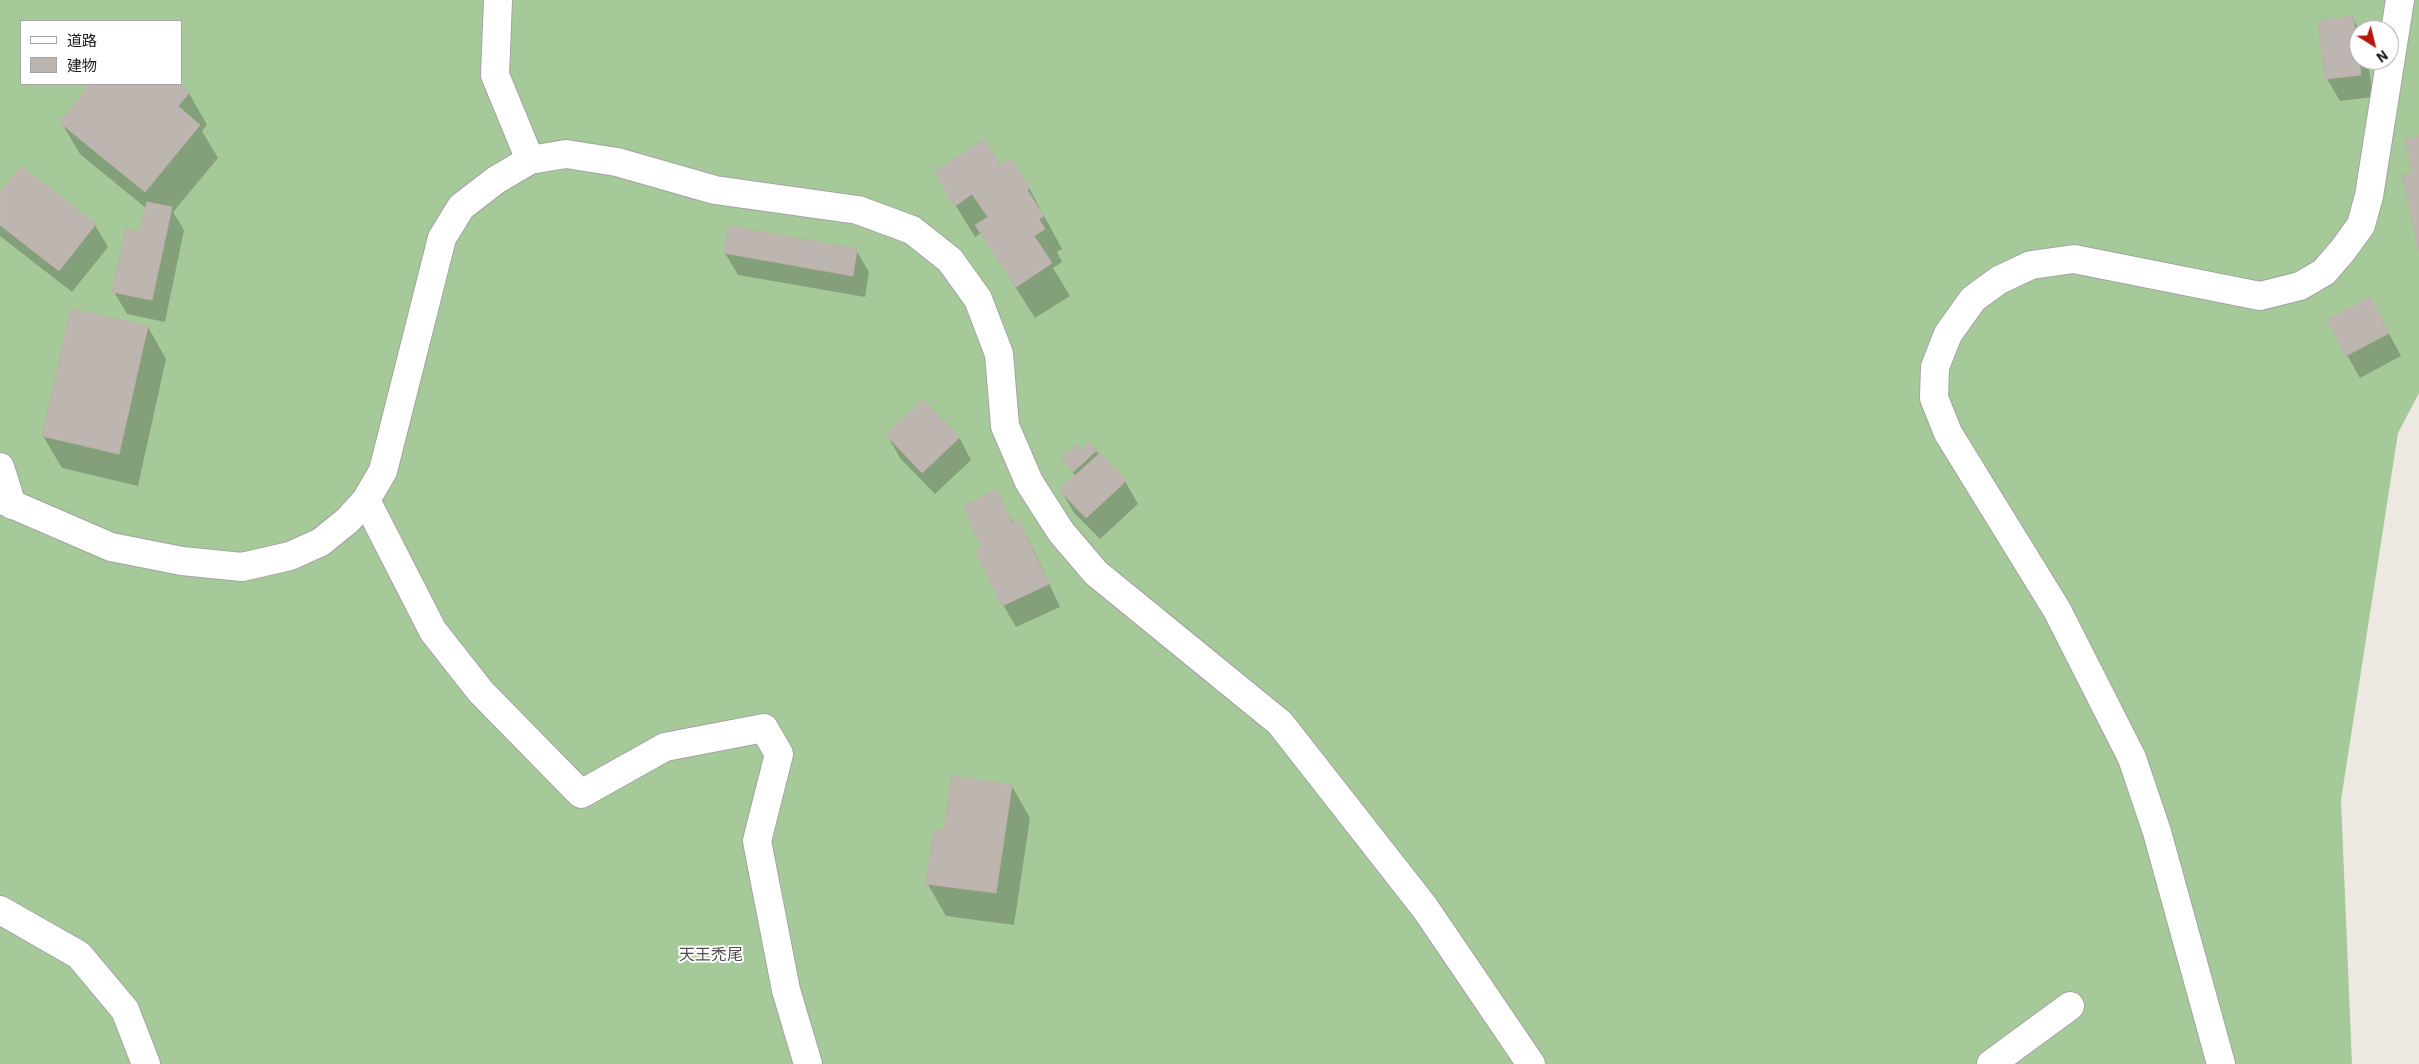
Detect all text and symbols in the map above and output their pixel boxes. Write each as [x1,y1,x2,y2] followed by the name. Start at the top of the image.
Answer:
[20,20,182,85] legend
[2349,20,2399,70] north arrow
[67,31,97,50] text: 道路
[2373,46,2392,67] text: N
[67,56,97,75] text: 建物
[679,945,743,965] district label: 天王禿尾

